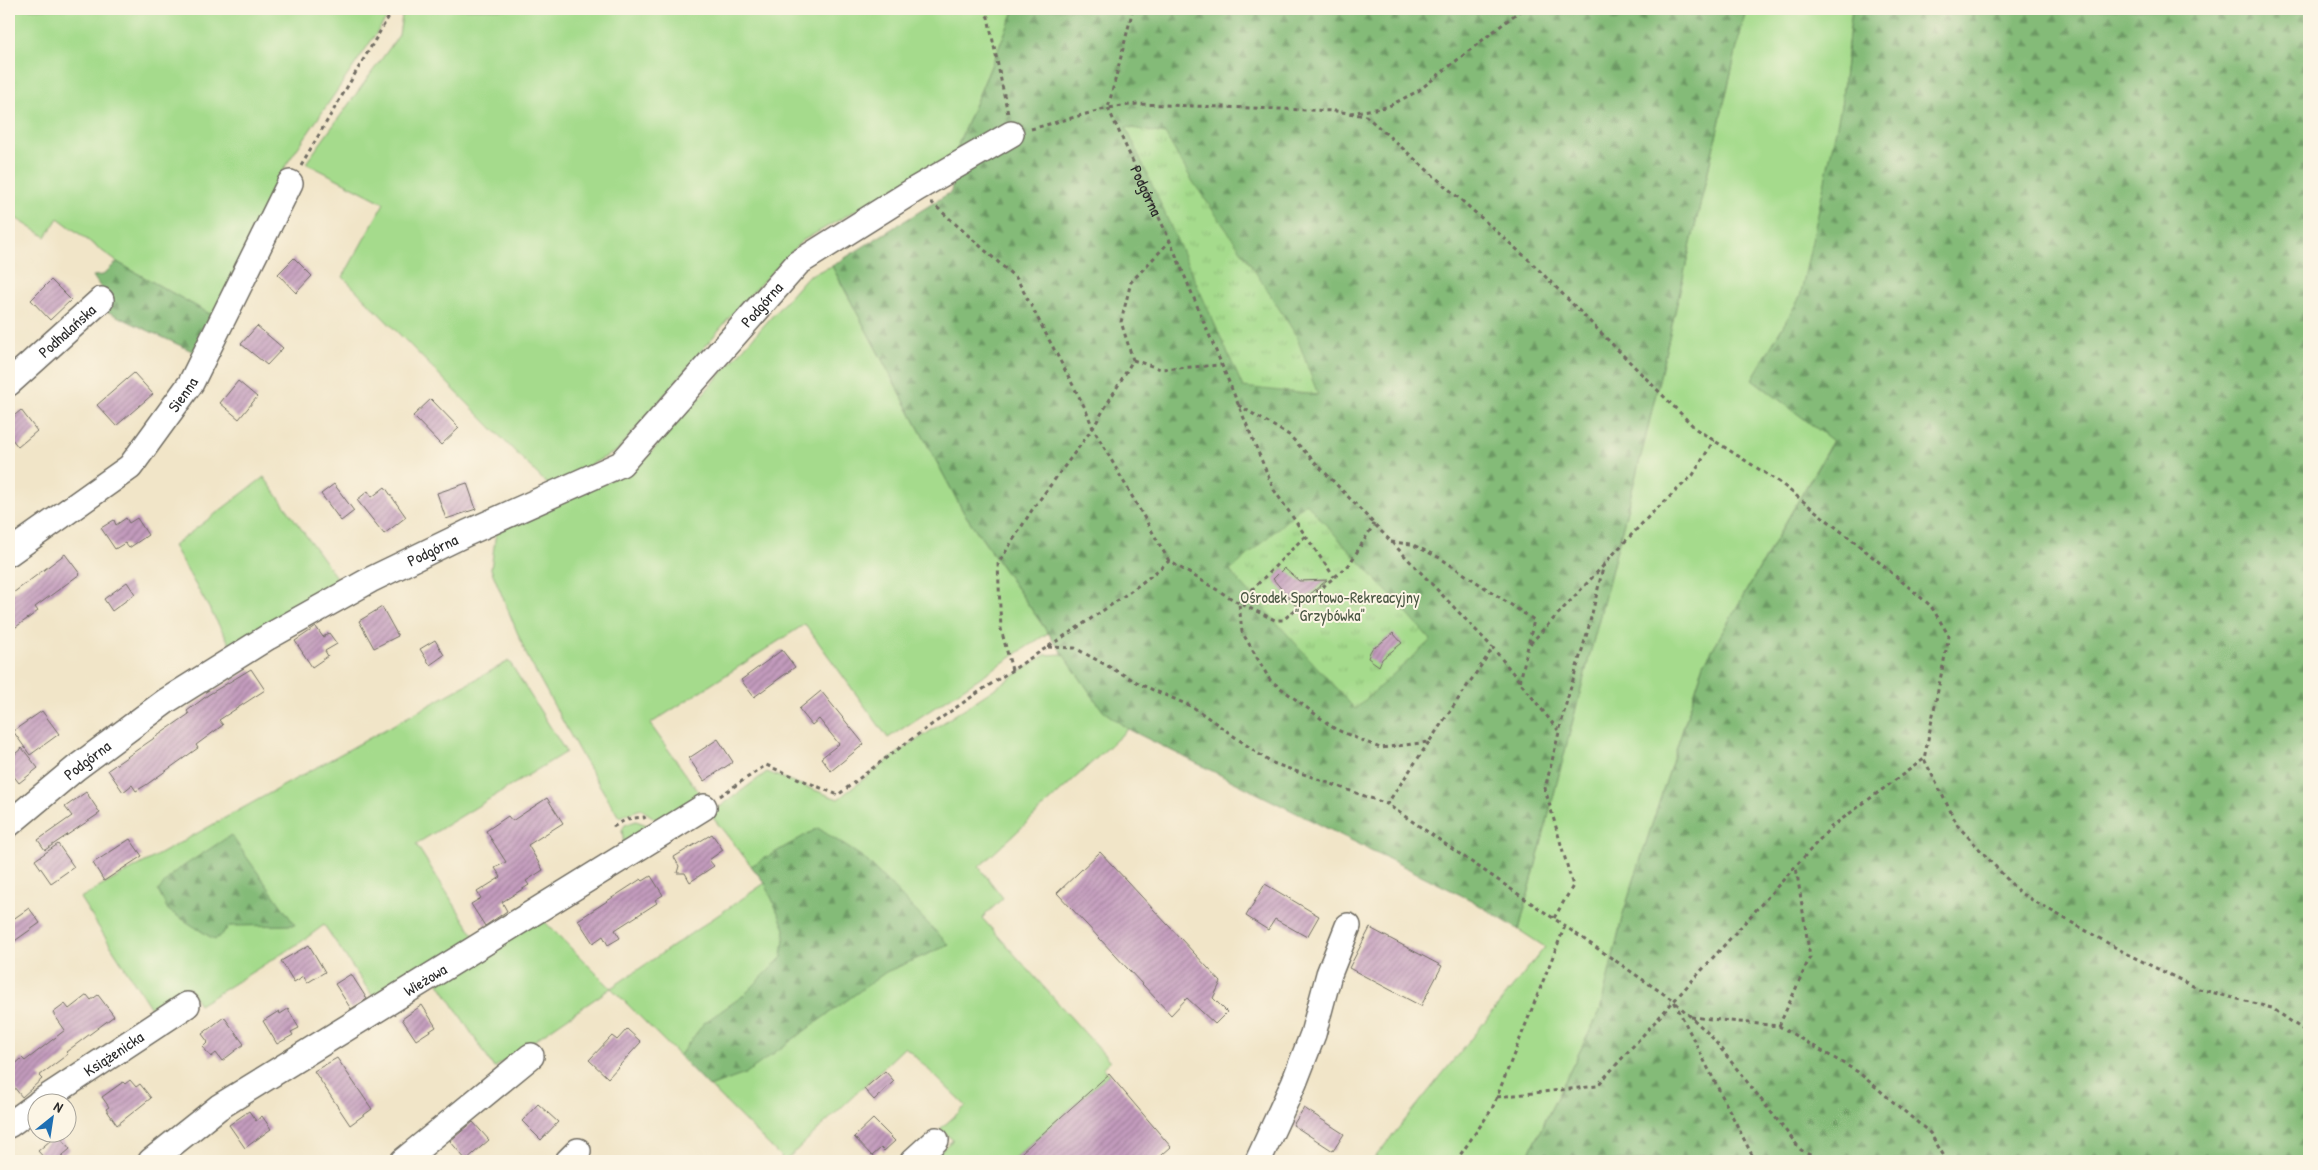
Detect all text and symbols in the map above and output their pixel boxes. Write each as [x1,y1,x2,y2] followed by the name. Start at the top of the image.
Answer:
[1125,162,1168,220] street label: Podgórna
[736,277,788,332] street label: Podgórna
[33,299,100,362] street label: Podhalańska
[163,374,203,416] street label: Sienna
[403,528,461,571] street label: Podgórna
[1240,586,1420,626] park label: Ośrodek Sportowo-Rekreacyjny "Grzybówka"
[59,735,115,785] street label: Podgórna
[399,958,451,1001] street label: Wieżowa
[79,1026,148,1081] street label: Książenicka
[28,1092,78,1142] north arrow
[51,1096,67,1117] text: N

